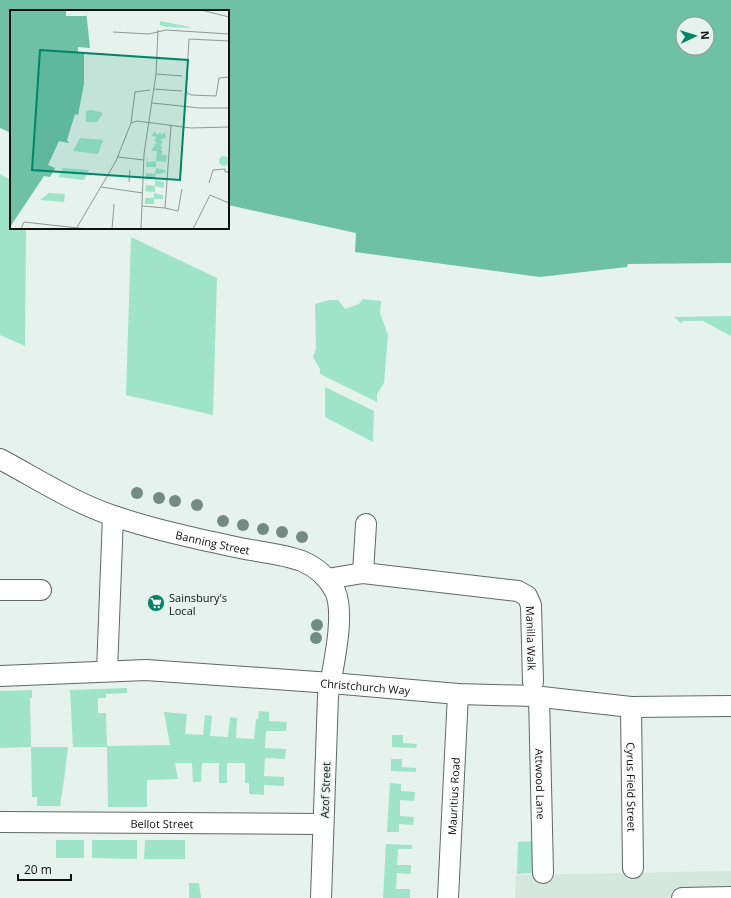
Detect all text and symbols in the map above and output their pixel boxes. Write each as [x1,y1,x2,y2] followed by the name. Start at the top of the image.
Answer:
[10,10,229,229] inset map
[675,16,715,56] north arrow
[698,30,713,40] text: N
[174,526,251,557] street label: Banning Street
[169,590,227,618] place label: Sainsbury's Local
[146,593,166,613] supermarket icon: Sainsbury's Local
[524,606,540,671] street label: Manilla Walk
[320,675,411,697] street label: Christchurch Way
[624,742,640,832] street label: Cyrus Field Street
[533,748,549,820] street label: Attwood Lane
[444,757,462,835] street label: Mauritius Road
[317,762,333,818] street label: Azof Street
[130,815,194,831] street label: Bellot Street
[18,856,71,882] scale bar
[24,861,52,878] text: 20 m

